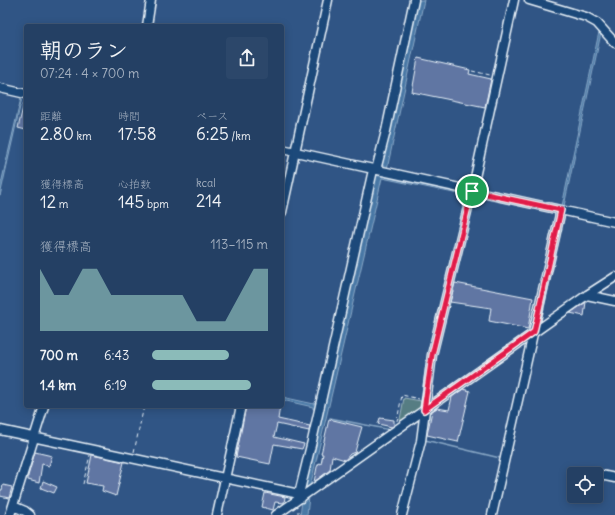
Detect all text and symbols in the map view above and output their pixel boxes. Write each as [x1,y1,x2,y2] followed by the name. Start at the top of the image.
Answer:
[40,36,128,64] text: 朝のラン
[226,37,268,79] button: share
[40,65,139,82] text: 07:24 · 4 × 700 m
[40,109,62,123] text: 距離
[118,109,140,123] text: 時間
[196,109,228,123] text: ペース
[40,123,74,145] text: 2.80
[118,123,157,145] text: 17:58
[196,123,229,145] text: 6:25
[74,129,92,143] text: km
[229,129,251,143] text: /km
[455,174,489,208] pin
[196,176,216,190] text: kcal
[40,177,84,191] text: 獲得標高
[118,177,151,191] text: 心拍数
[461,180,483,202] icon: arrive
[196,190,222,212] text: 214
[40,191,56,213] text: 12
[118,191,144,213] text: 145
[56,197,68,211] text: m
[144,197,169,211] text: bpm
[211,236,268,253] text: 113–115 m
[40,238,92,255] text: 獲得標高
[40,347,78,364] text: 700 m
[104,347,129,364] text: 6:43
[40,377,76,394] text: 1.4 km
[104,377,127,394] text: 6:19
[567,467,603,503] map controls
[567,467,603,503] button: locate

